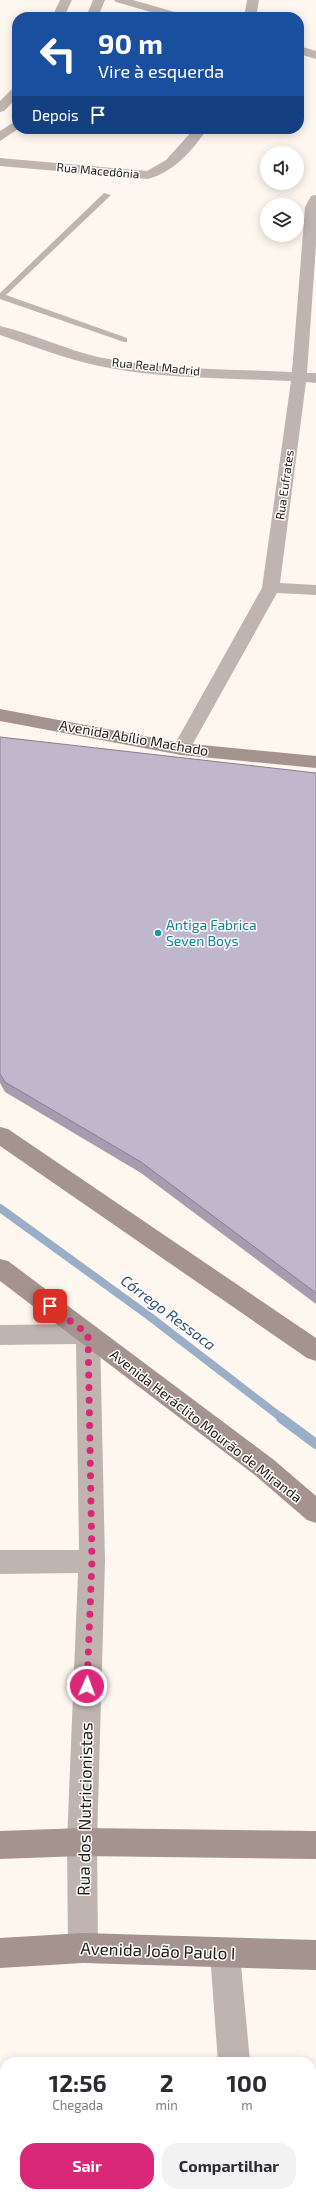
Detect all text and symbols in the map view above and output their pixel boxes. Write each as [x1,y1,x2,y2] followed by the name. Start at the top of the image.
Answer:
[98,26,163,60] text: 90 m
[32,28,84,80] icon: left
[98,60,224,82] text: Vire à esquerda
[87,104,109,126] icon: arrive
[32,106,79,124] text: Depois
[260,146,304,242] map controls
[260,146,304,190] button: sound
[56,159,140,181] street label: Rua Macedônia
[260,198,304,242] button: layers
[111,354,201,378] street label: Rua Real Madrid
[272,449,296,521] street label: Rua Eufrates
[58,716,210,759] street label: Avenida Abílio Machado
[166,916,257,949] place label: Antiga Fabrica Seven Boys
[153,928,163,938] marker: Antiga Fabrica Seven Boys
[118,1271,220,1354] water label: Córrego Ressaca
[33,1289,67,1323] pin
[39,1295,61,1317] icon: arrive
[107,1345,306,1506] street label: Avenida Heráclito Mourão de Miranda
[66,1665,108,1707] position arrow
[72,1722,96,1896] street label: Rua dos Nutricionistas
[80,1937,236,1963] street label: Avenida João Paulo I
[49,2068,107,2097] text: 12:56
[160,2068,174,2097] text: 2
[227,2068,267,2097] text: 100
[52,2097,103,2113] text: Chegada
[156,2097,178,2113] text: min
[241,2097,253,2113] text: m
[20,2143,154,2189] button: Sair
[162,2143,296,2189] button: Compartilhar

